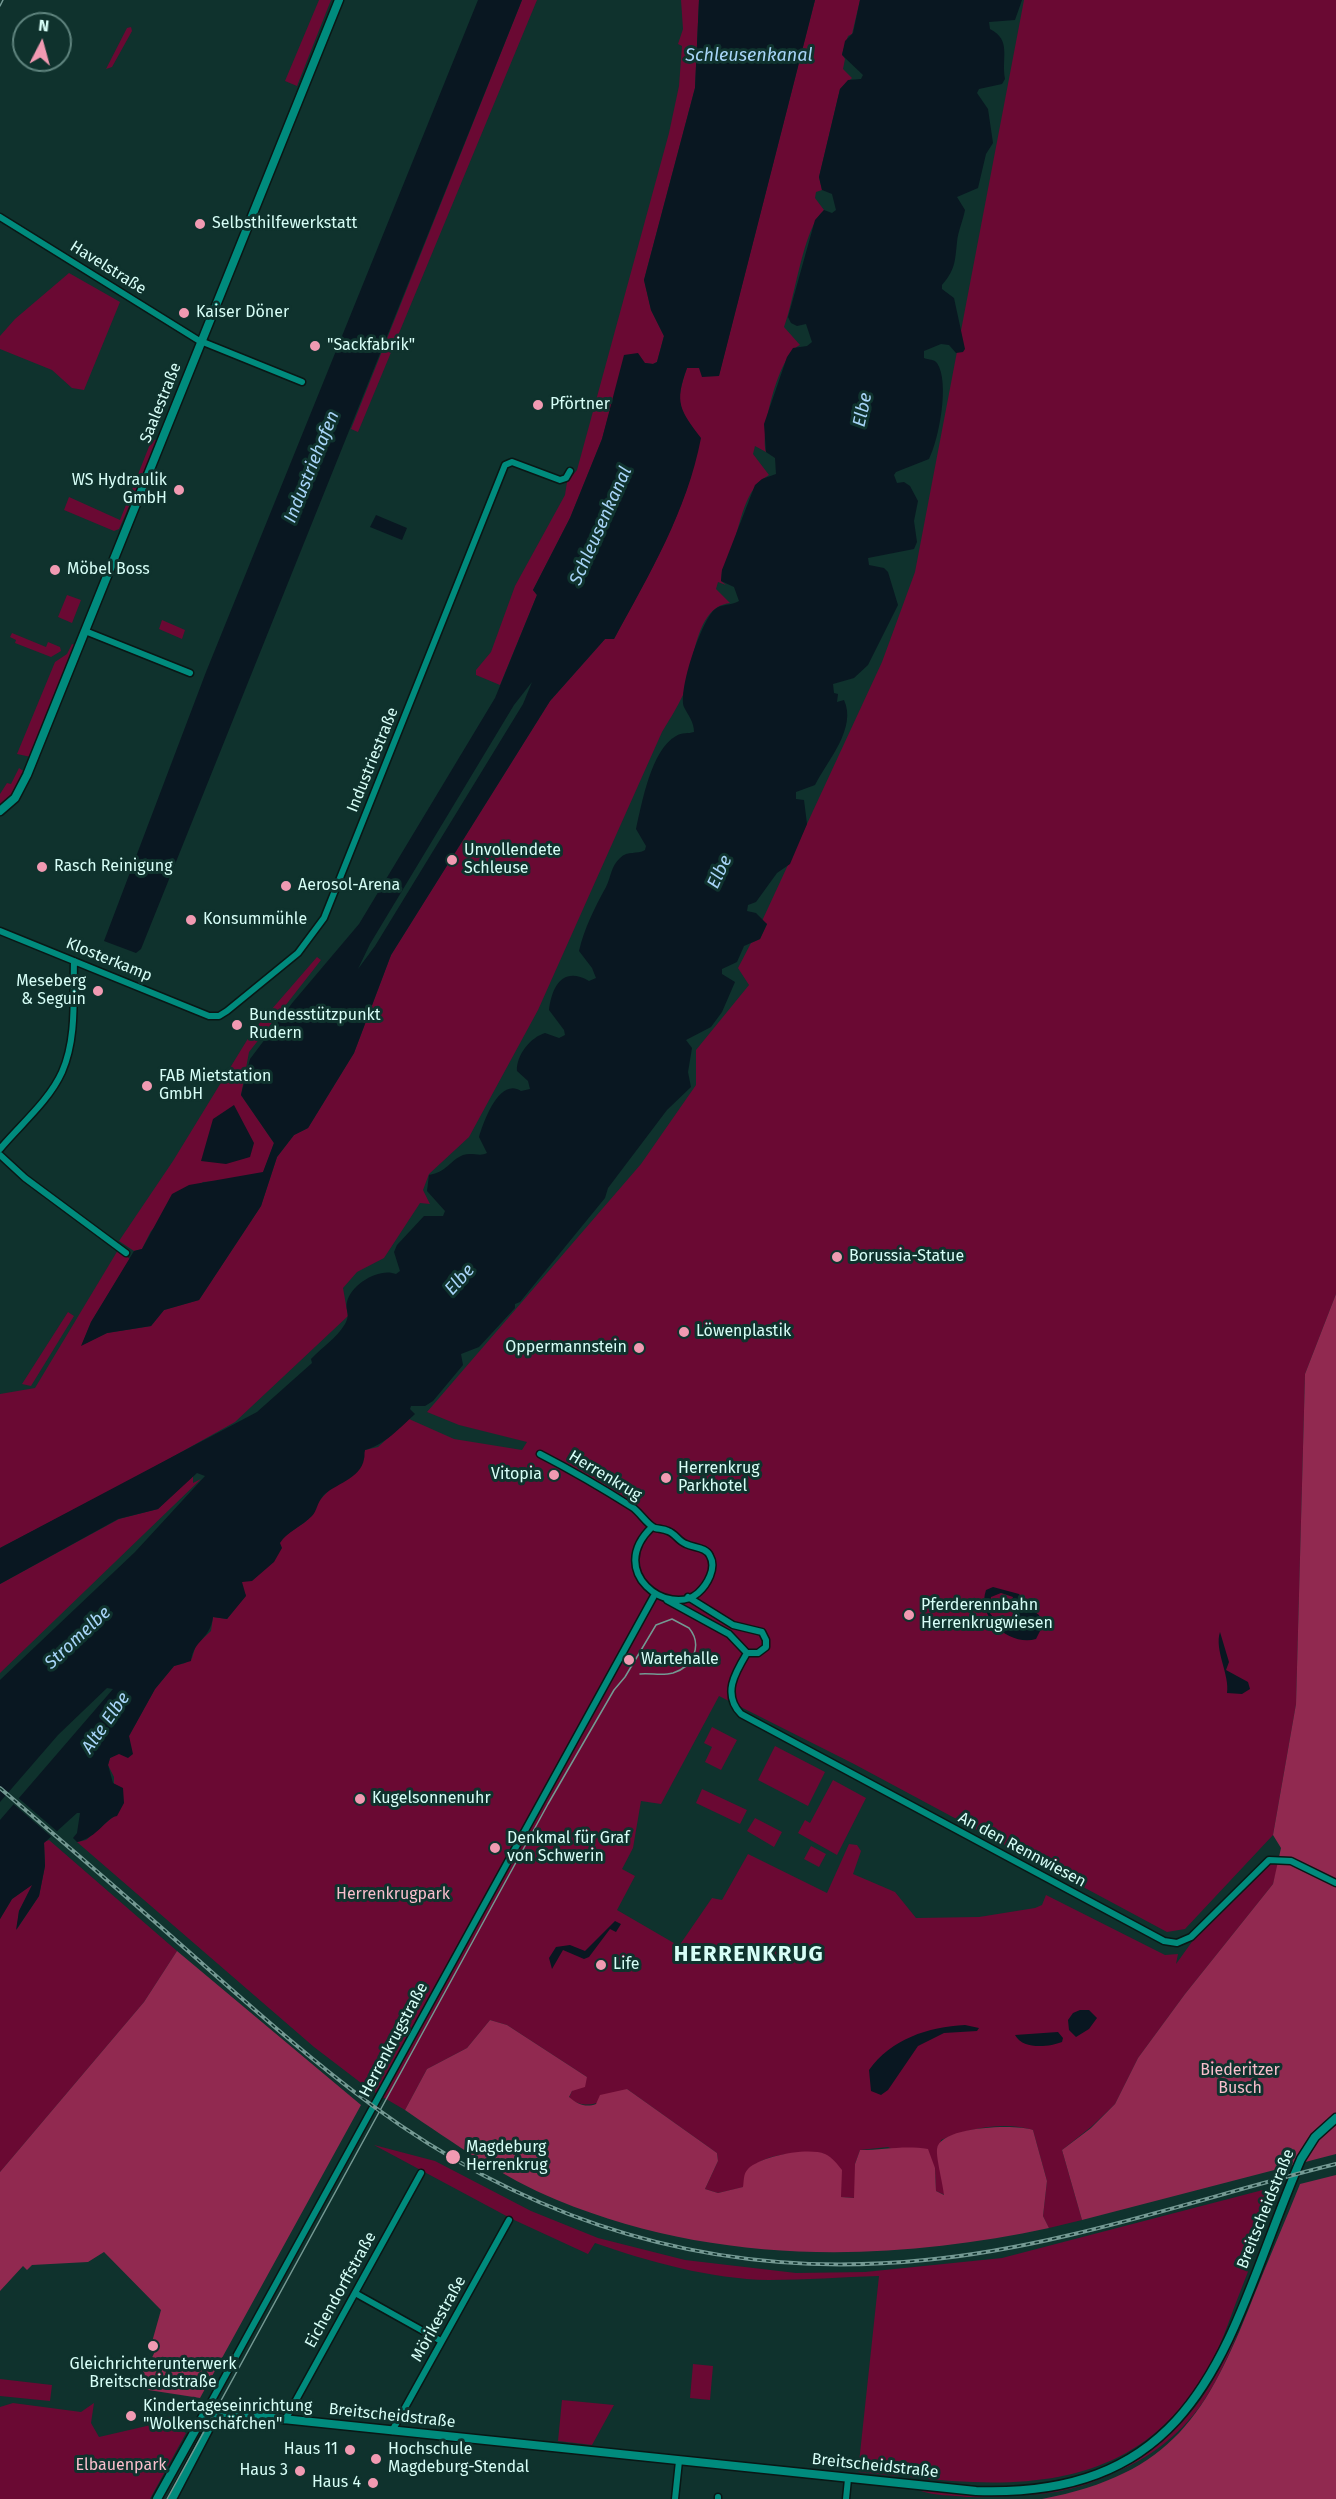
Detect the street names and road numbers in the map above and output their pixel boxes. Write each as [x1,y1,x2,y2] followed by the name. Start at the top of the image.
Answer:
[66,237,150,299] street label: Havelstraße
[136,360,186,446] street label: Saalestraße
[343,705,403,815] street label: Industriestraße
[63,934,155,986] street label: Klosterkamp
[565,1447,645,1505] street label: Herrenkrug
[955,1808,1089,1892] street label: An den Rennwiesen
[356,1979,432,2101] street label: Herrenkrugstraße
[1233,2146,1299,2272] street label: Breitscheidstraße
[301,2229,381,2351] street label: Eichendorffstraße
[408,2273,470,2365] street label: Mörikestraße
[328,2400,456,2432] street label: Breitscheidstraße
[811,2450,939,2482] street label: Breitscheidstraße

